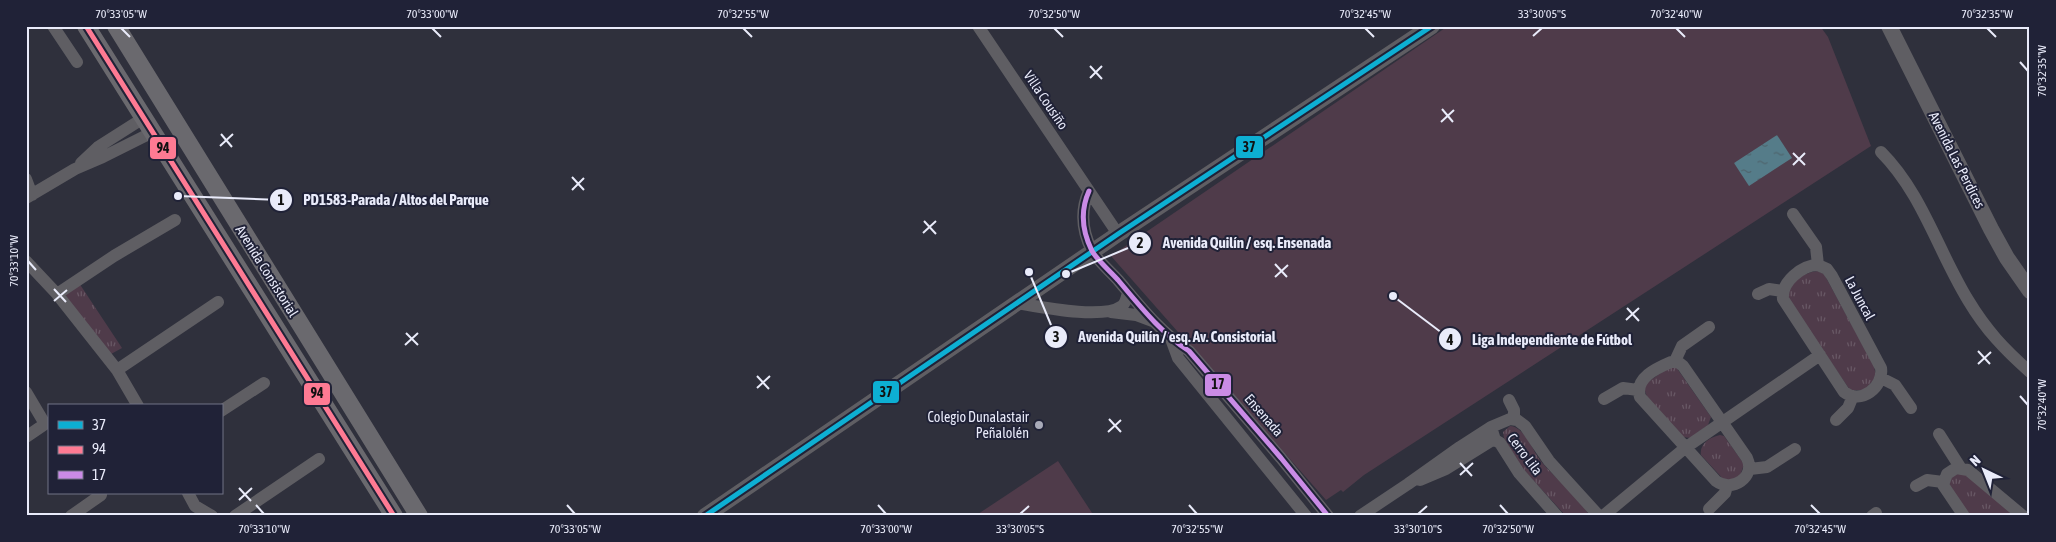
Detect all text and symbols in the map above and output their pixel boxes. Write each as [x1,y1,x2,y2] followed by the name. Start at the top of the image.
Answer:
[95,7,147,21] text: 70°33'05"W
[406,7,458,21] text: 70°33'00"W
[717,7,769,21] text: 70°32'55"W
[1028,7,1080,21] text: 70°32'50"W
[1339,7,1391,21] text: 70°32'45"W
[1518,7,1566,21] text: 33°30'05"S
[1650,7,1702,21] text: 70°32'40"W
[1961,7,2013,21] text: 70°32'35"W
[2035,45,2049,97] text: 70°32'35"W
[1021,68,1071,132] street label: Villa Cousiño
[1926,109,1988,211] street label: Avenida Las Perdices
[1235,135,1264,159] line badge: 37
[149,136,177,160] line badge: 94
[1242,139,1256,155] text: 37
[156,140,170,156] text: 94
[268,185,499,215] callout: PD1583-Parada / Altos del Parque
[277,191,285,208] text: 1
[303,191,489,208] text: PD1583-Parada / Altos del Parque
[232,222,302,320] street label: Avenida Consistorial
[1128,228,1341,258] callout: Avenida Quilín / esq. Ensenada
[1136,234,1144,251] text: 2
[1162,234,1331,251] text: Avenida Quilín / esq. Ensenada
[7,235,21,287] text: 70°33'10"W
[1842,273,1878,323] street label: La Juncal
[1043,322,1285,352] callout: Avenida Quilín / esq. Av. Consistorial
[1437,324,1642,354] callout: Liga Independiente de Fútbol
[1052,328,1060,345] text: 3
[1077,328,1277,345] text: Avenida Quilín / esq. Av. Consistorial
[1445,331,1454,348] text: 4
[1472,331,1633,348] text: Liga Independiente de Fútbol
[1204,373,1232,397] line badge: 17
[1211,376,1225,392] text: 17
[2035,379,2049,431] text: 70°32'40"W
[872,380,900,404] line badge: 37
[303,382,331,406] line badge: 94
[879,384,893,400] text: 37
[310,385,324,401] text: 94
[1241,391,1287,439] street label: Ensenada
[48,404,222,494] legend
[928,409,1030,441] place label: Colegio Dunalastair Peñalolén
[92,416,106,433] text: 37
[1033,419,1045,431] marker: Colegio Dunalastair Peñalolén
[1504,430,1546,478] street label: Cerro Lila
[92,440,106,457] text: 94
[1958,444,2008,494] north arrow
[1967,452,1984,469] text: N
[92,466,106,483] text: 17
[238,522,290,536] text: 70°33'10"W
[549,522,601,536] text: 70°33'05"W
[860,522,912,536] text: 70°33'00"W
[996,522,1044,536] text: 33°30'05"S
[1171,522,1223,536] text: 70°32'55"W
[1394,522,1442,536] text: 33°30'10"S
[1482,522,1534,536] text: 70°32'50"W
[1794,522,1846,536] text: 70°32'45"W

